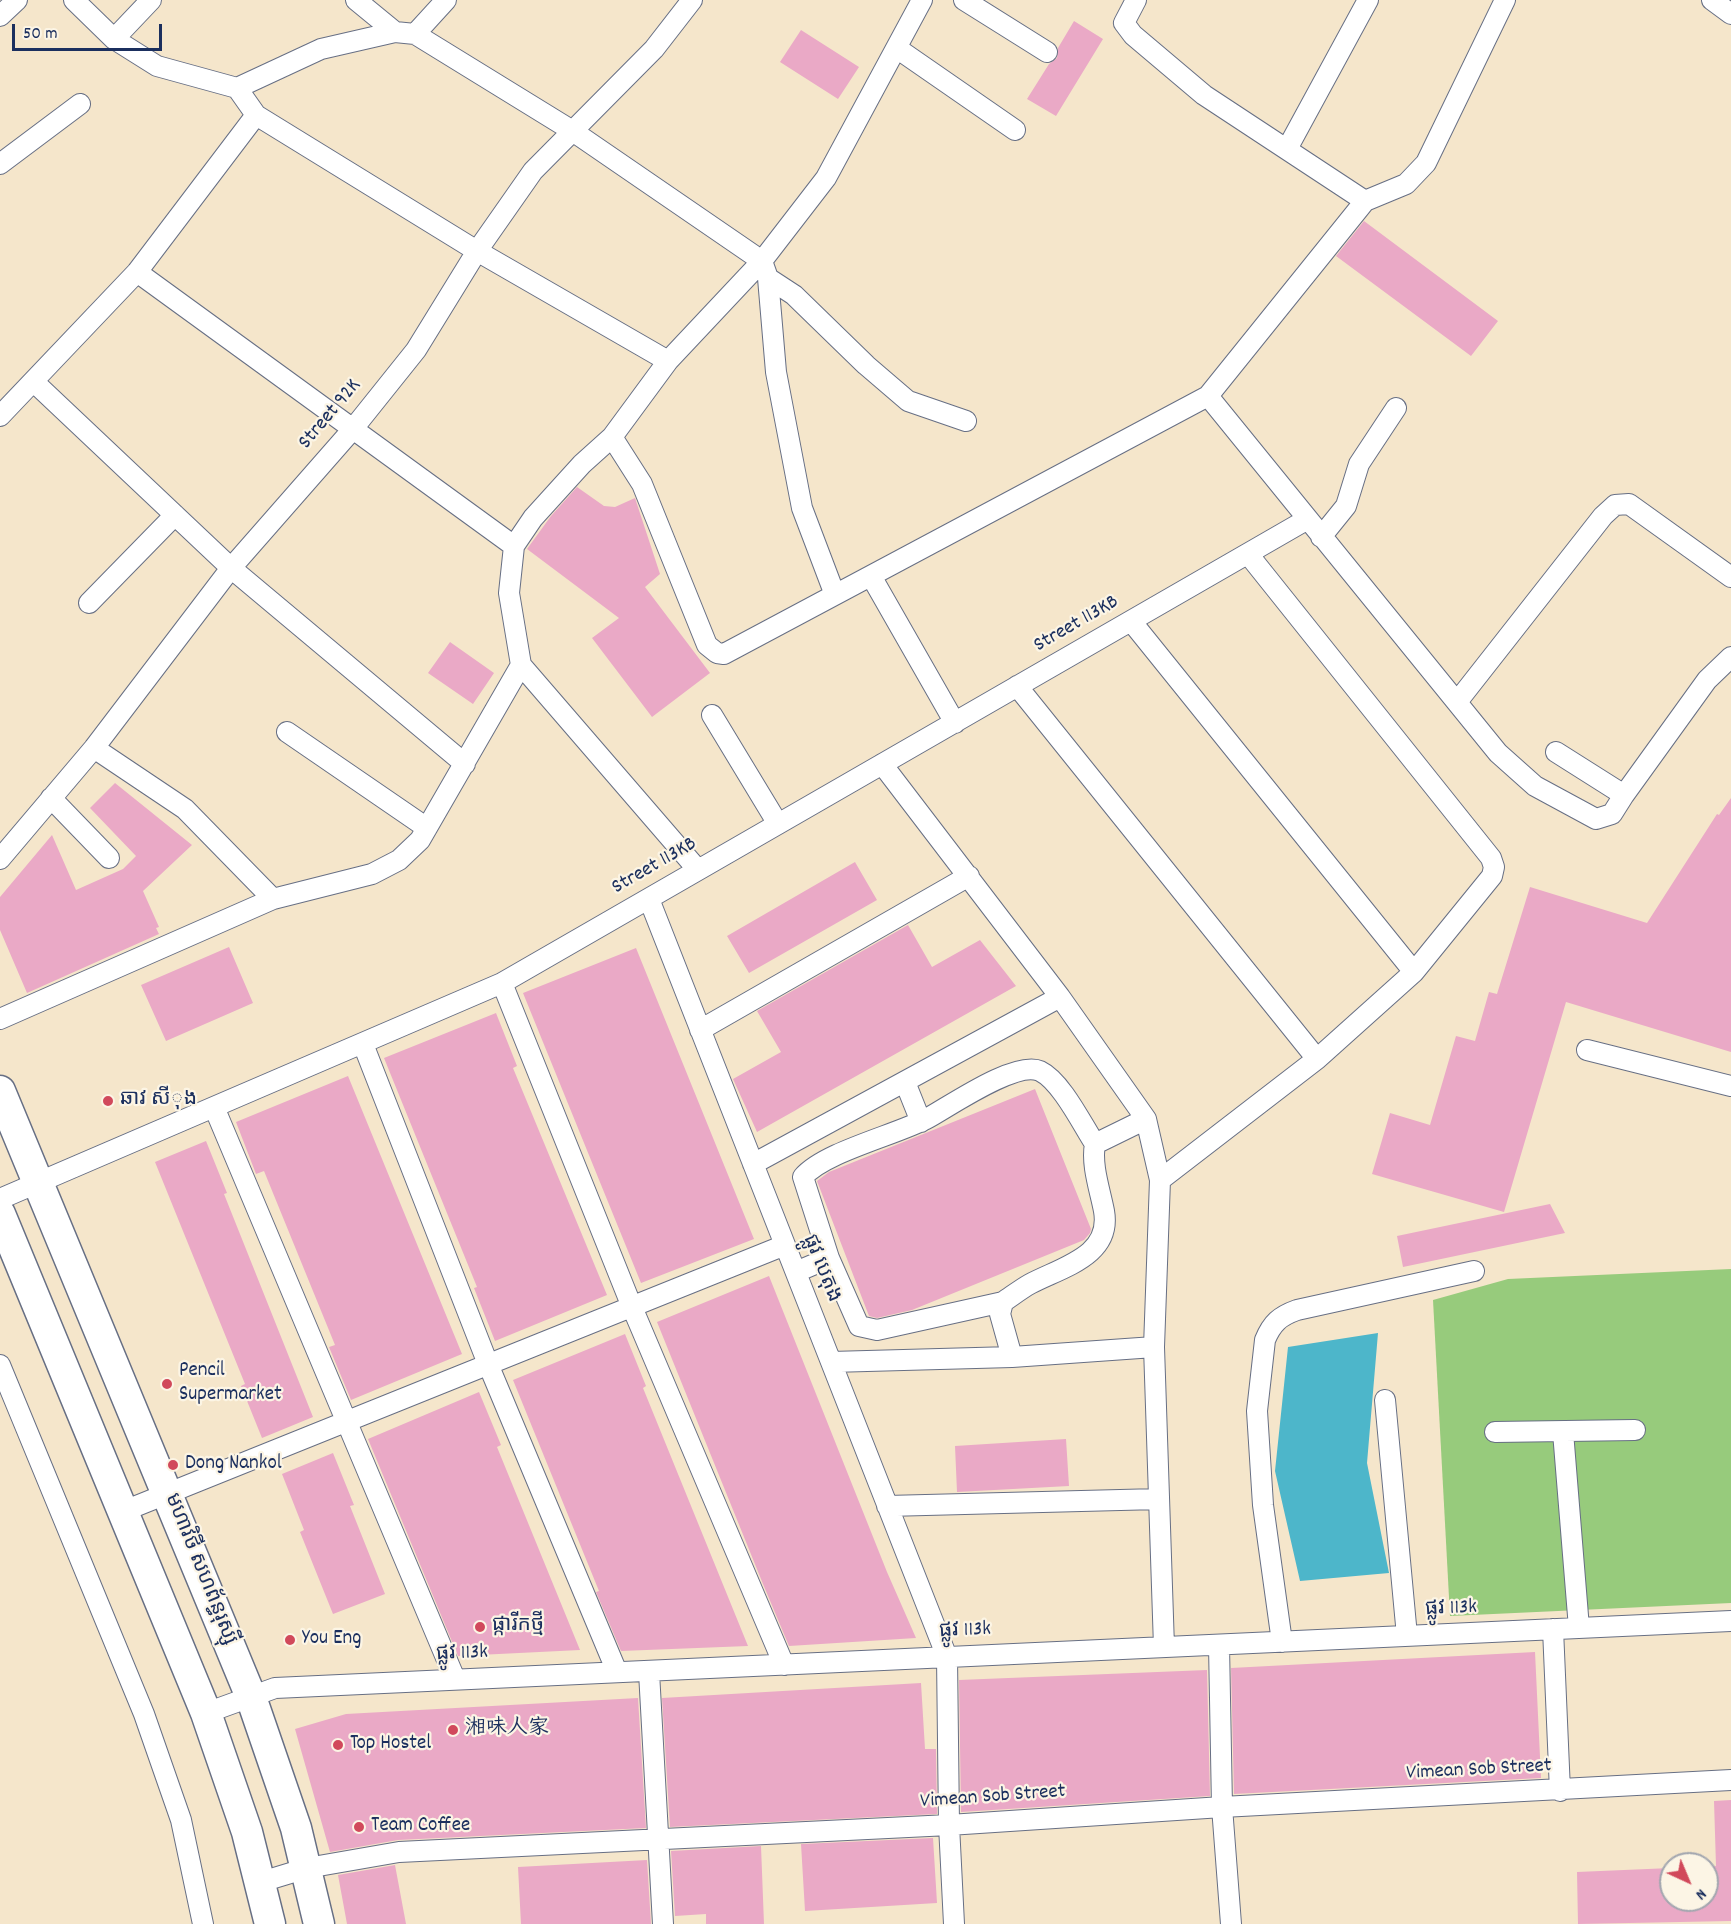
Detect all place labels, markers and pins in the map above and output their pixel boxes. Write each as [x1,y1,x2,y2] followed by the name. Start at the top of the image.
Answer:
[120,1088,197,1114] place label: ឆាវ សីុង
[101,1094,115,1108] marker: ឆាវ សីុង
[179,1359,282,1409] place label: Pencil Supermarket
[160,1377,174,1391] marker: Pencil Supermarket
[185,1452,282,1478] place label: Dong Nankol
[166,1458,180,1472] marker: Dong Nankol
[492,1614,544,1640] place label: ផ្ការីកថ្មី
[473,1620,487,1634] marker: ផ្ការីកថ្មី
[302,1627,361,1653] place label: You Eng
[283,1633,297,1647] marker: You Eng
[465,1717,549,1743] place label: 湘味人家
[446,1723,460,1737] marker: 湘味人家
[350,1732,431,1758] place label: Top Hostel
[331,1738,345,1752] marker: Top Hostel
[371,1814,470,1840] place label: Team Coffee
[352,1820,366,1834] marker: Team Coffee

